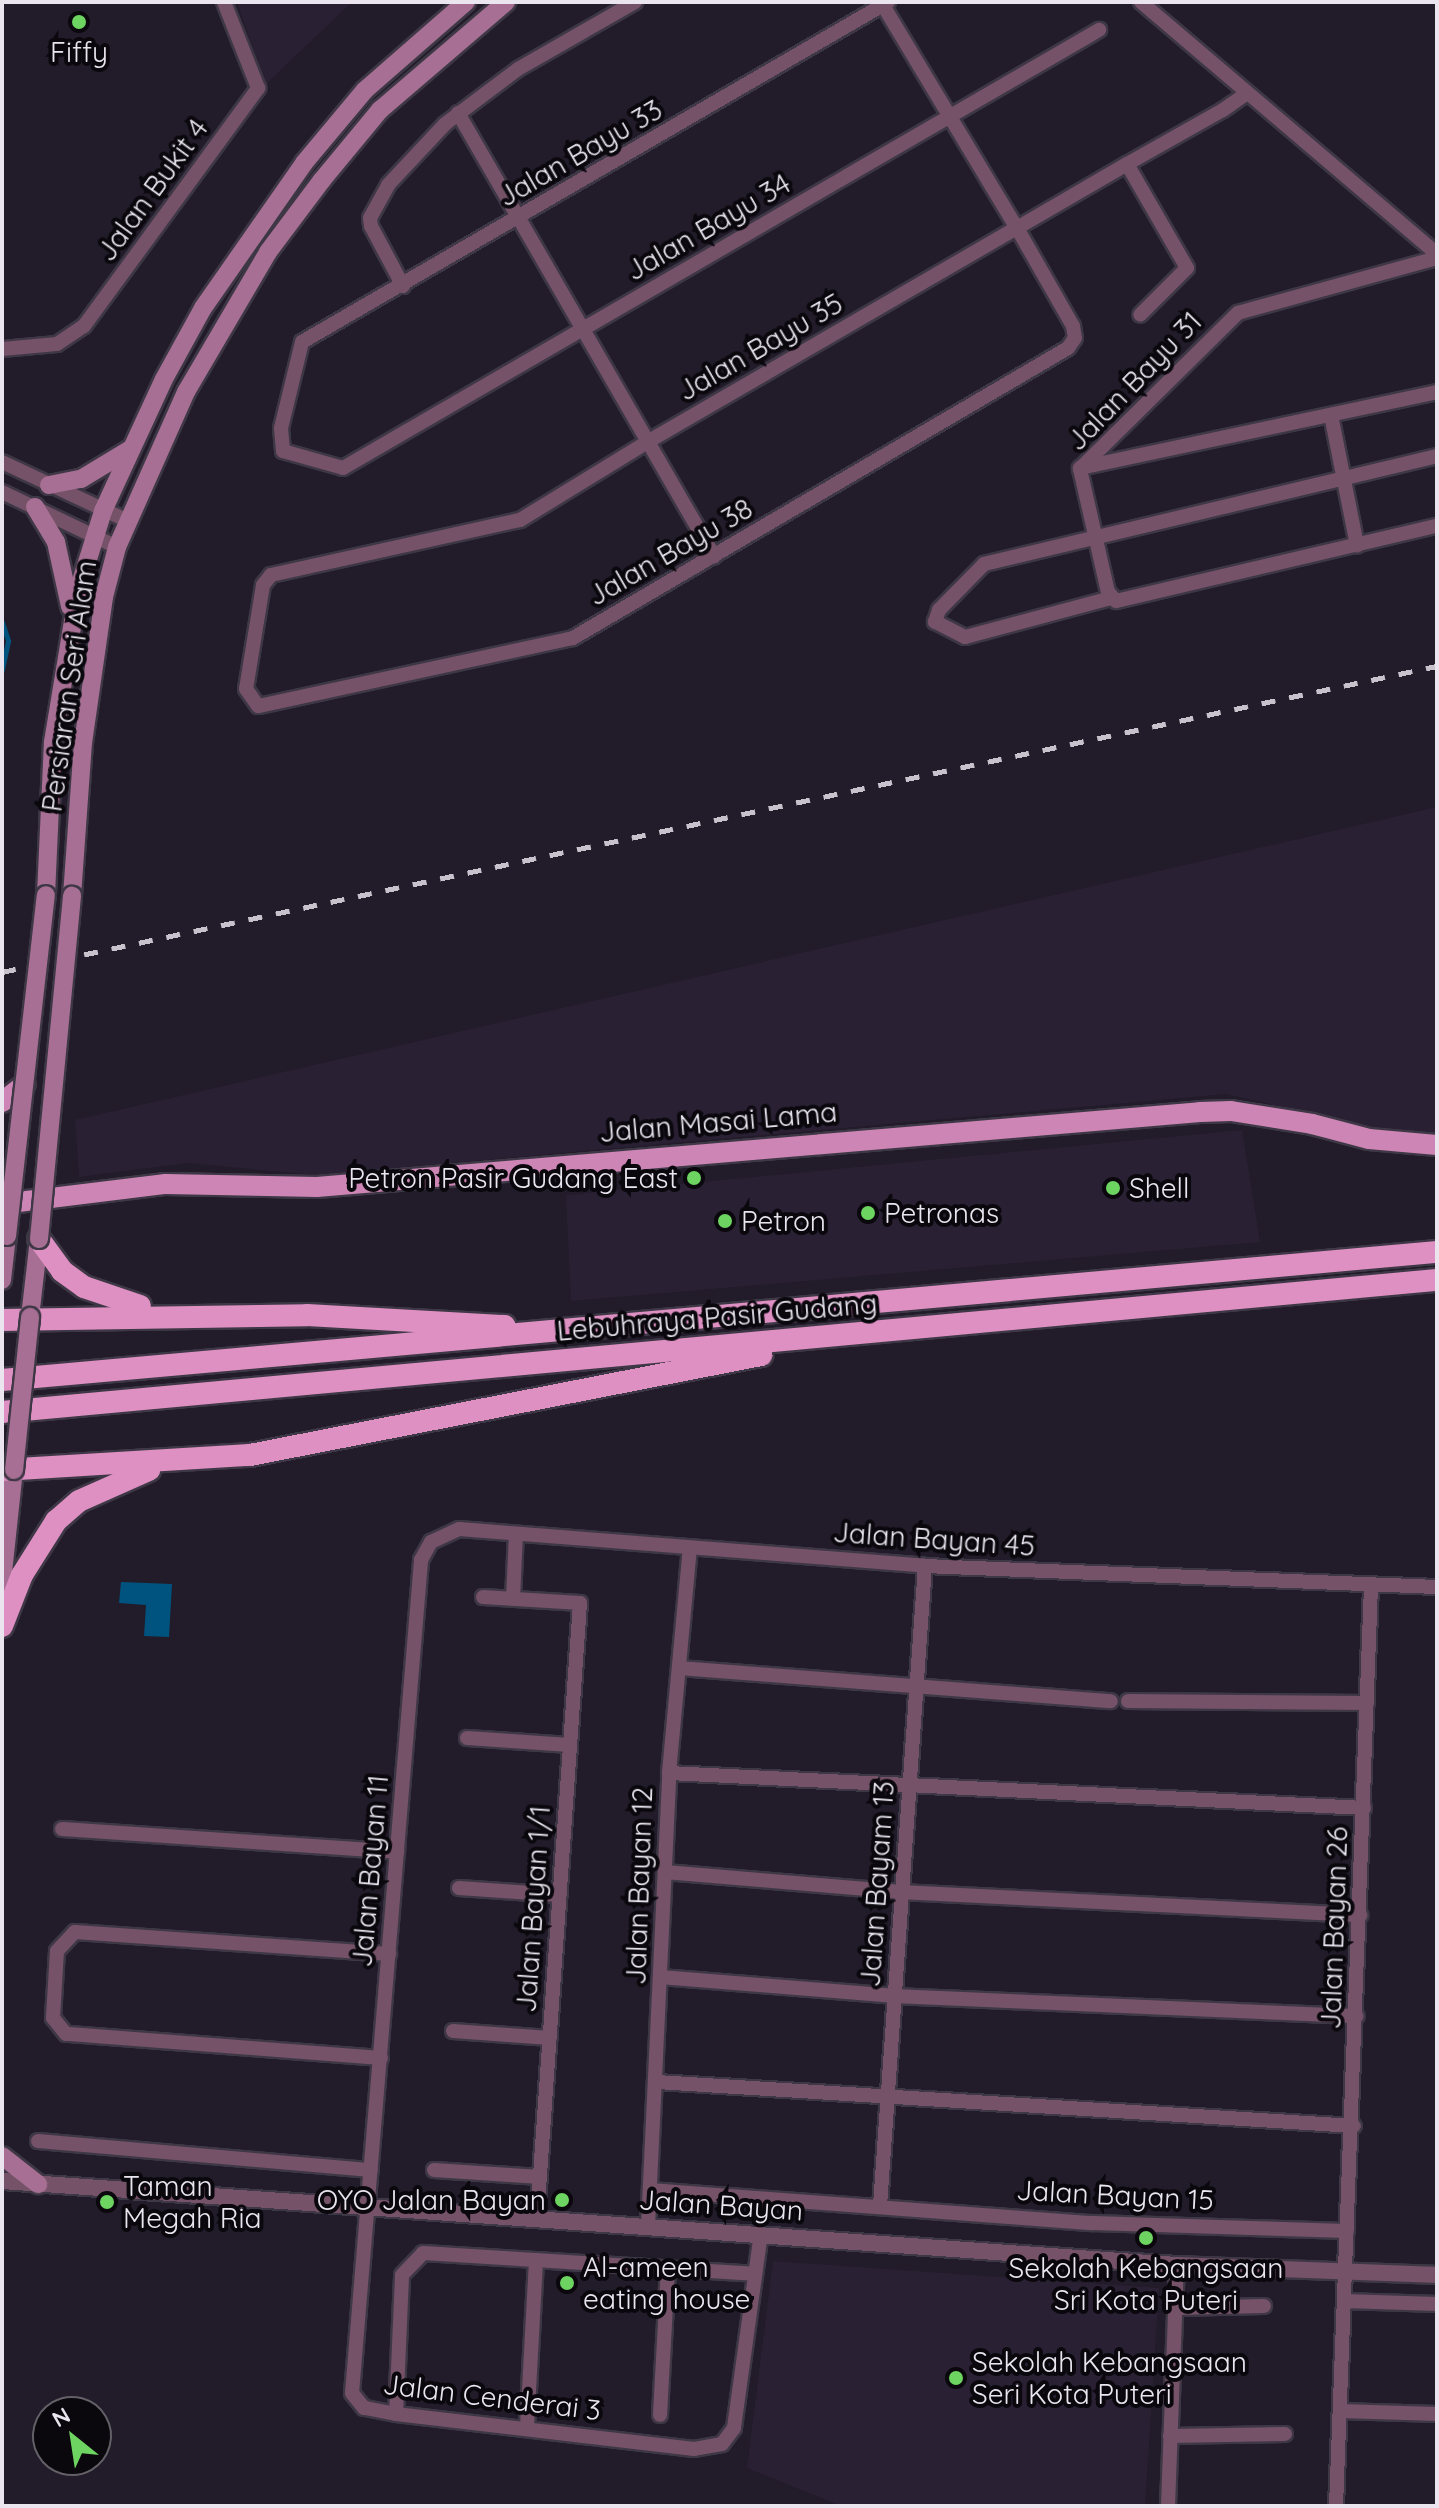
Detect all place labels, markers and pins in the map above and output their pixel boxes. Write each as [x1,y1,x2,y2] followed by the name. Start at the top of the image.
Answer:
[70,13,88,31] marker: Fiffy
[50,35,108,69] place label: Fiffy
[348,1161,678,1195] place label: Petron Pasir Gudang East
[685,1169,703,1187] marker: Petron Pasir Gudang East
[1129,1171,1189,1205] place label: Shell
[1104,1179,1122,1197] marker: Shell
[884,1196,999,1230] place label: Petronas
[741,1204,826,1238] place label: Petron
[859,1204,877,1222] marker: Petronas
[716,1212,734,1230] marker: Petron
[123,2169,261,2235] place label: Taman Megah Ria
[317,2183,546,2217] place label: OYO Jalan Bayan
[553,2191,571,2209] marker: OYO Jalan Bayan
[98,2193,116,2211] marker: Taman Megah Ria
[1137,2229,1155,2247] marker: Sekolah Kebangsaan Sri Kota Puteri
[583,2250,750,2316] place label: Al-ameen eating house
[1009,2251,1283,2317] place label: Sekolah Kebangsaan Sri Kota Puteri
[558,2274,576,2292] marker: Al-ameen eating house
[972,2345,1247,2411] place label: Sekolah Kebangsaan Seri Kota Puteri
[947,2369,965,2387] marker: Sekolah Kebangsaan Seri Kota Puteri

